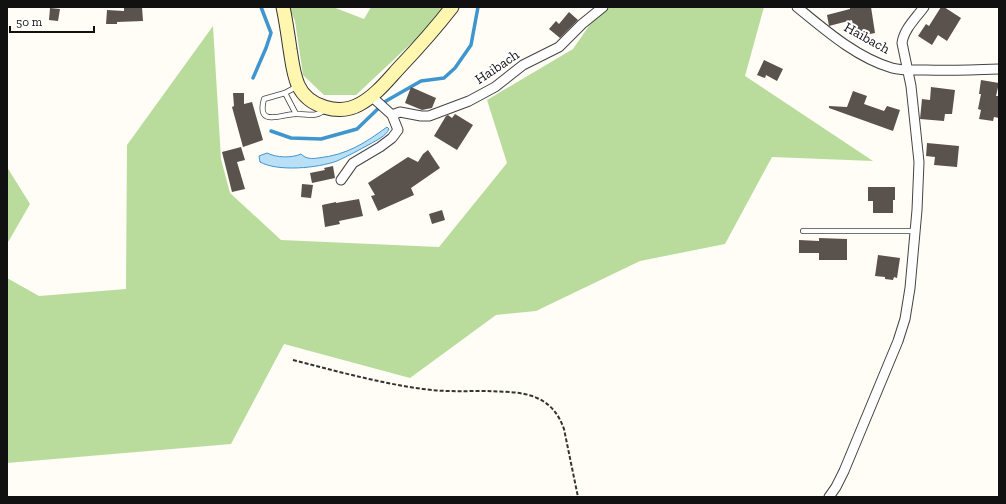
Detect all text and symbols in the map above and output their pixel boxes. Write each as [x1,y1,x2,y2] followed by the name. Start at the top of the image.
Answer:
[10,8,94,34] scale bar
[16,15,43,29] text: 50 m
[841,19,893,58] street label: Haibach
[472,46,522,88] street label: Haibach

